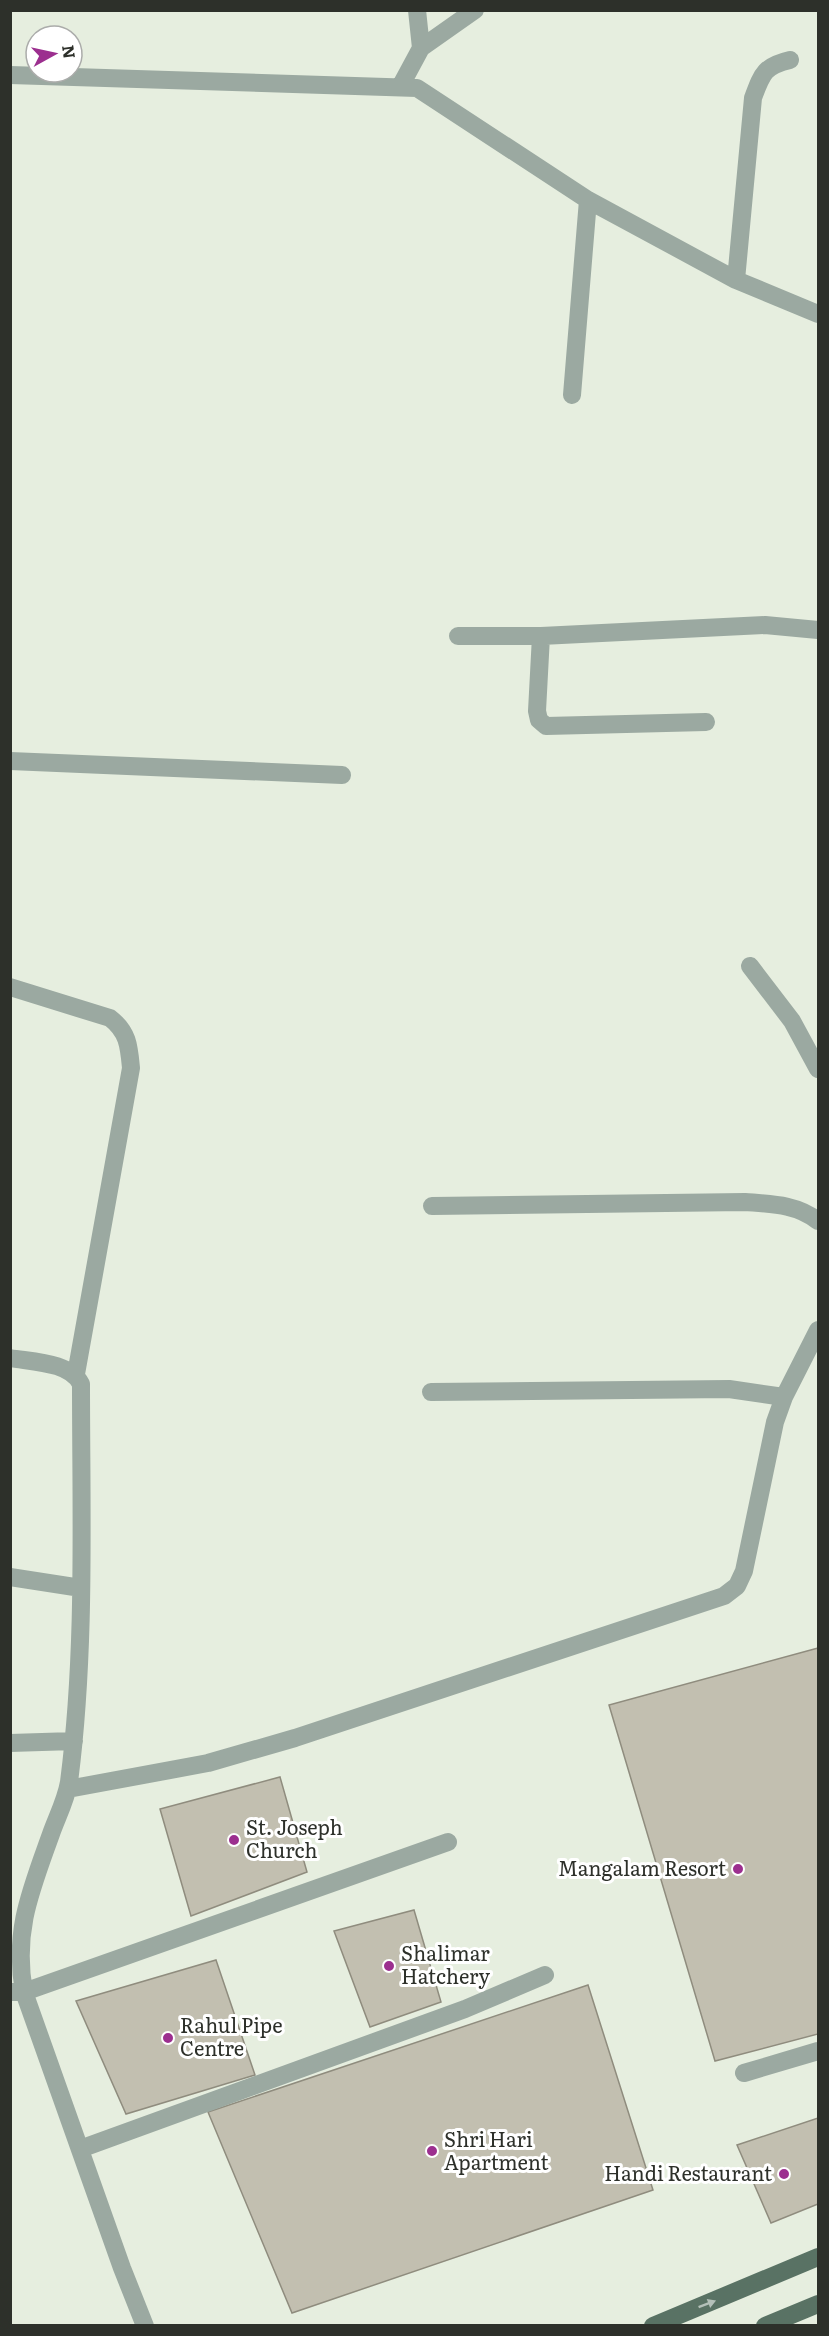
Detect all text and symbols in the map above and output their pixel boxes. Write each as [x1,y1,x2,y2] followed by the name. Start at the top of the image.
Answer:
[24,24,84,84] north arrow
[57,43,83,60] text: N
[246,1811,343,1864] place label: St. Joseph Church
[227,1833,241,1847] marker: St. Joseph Church
[558,1852,726,1882] place label: Mangalam Resort
[731,1862,745,1876] marker: Mangalam Resort
[401,1937,491,1990] place label: Shalimar Hatchery
[382,1959,396,1973] marker: Shalimar Hatchery
[180,2009,283,2062] place label: Rahul Pipe Centre
[161,2031,175,2045] marker: Rahul Pipe Centre
[444,2123,549,2176] place label: Shri Hari Apartment
[425,2144,439,2158] marker: Shri Hari Apartment
[604,2157,772,2187] place label: Handi Restaurant
[777,2167,791,2181] marker: Handi Restaurant
[698,2299,716,2308] one-way arrow

